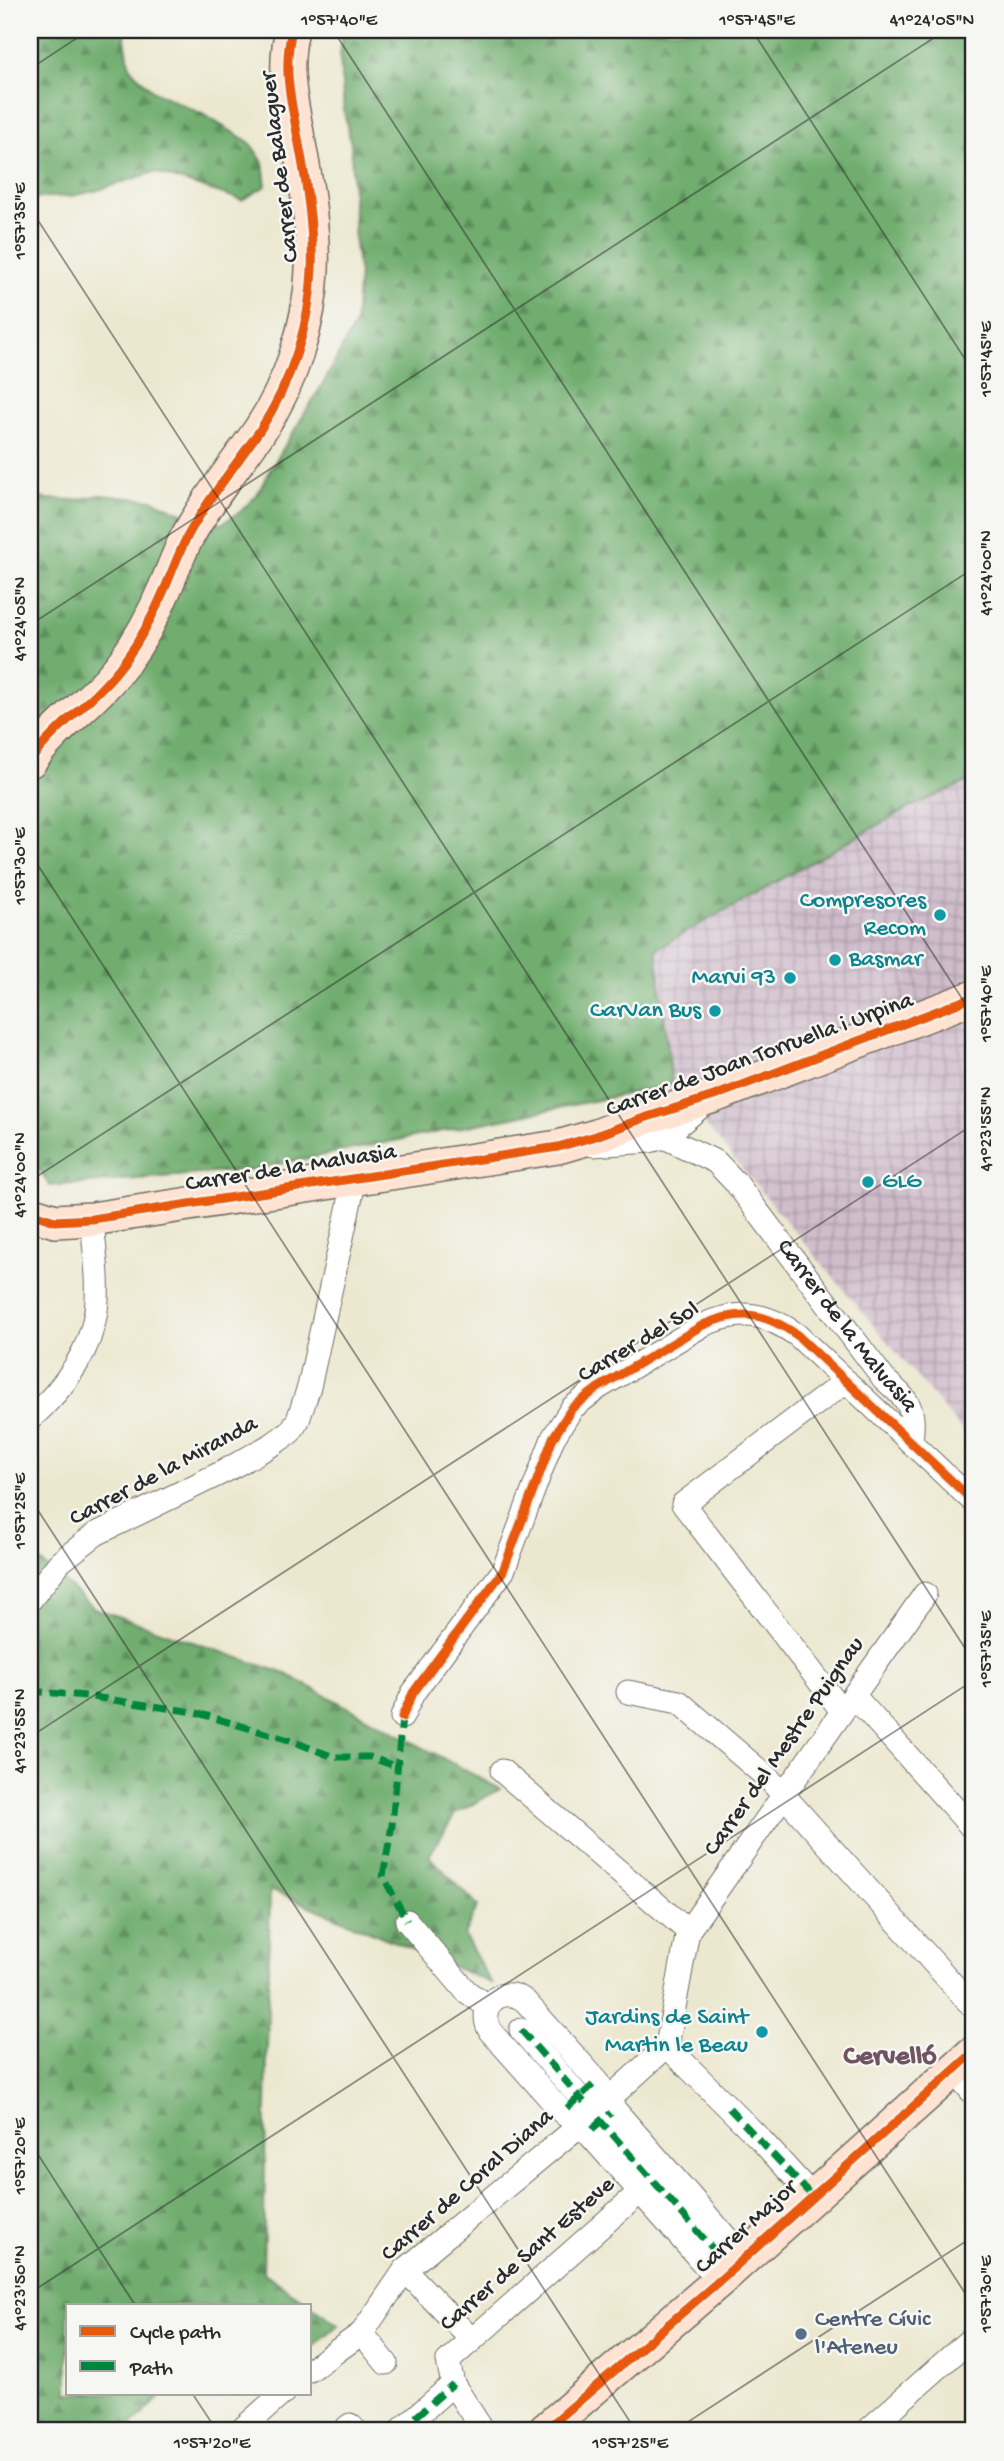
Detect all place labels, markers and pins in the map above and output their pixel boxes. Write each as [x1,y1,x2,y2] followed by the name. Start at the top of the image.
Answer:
[800,887,927,944] place label: Compresores Recom
[932,907,948,923] marker: Compresores Recom
[848,946,925,975] place label: Basmar
[827,952,843,968] marker: Basmar
[692,964,776,993] place label: Marvi 93
[782,970,798,986] marker: Marvi 93
[590,997,702,1026] place label: CarVan Bus
[707,1003,723,1019] marker: CarVan Bus
[882,1168,922,1197] place label: GLG
[860,1174,876,1190] marker: GLG
[585,2004,750,2061] place label: Jardins de Saint Martin le Beau
[754,2024,770,2040] marker: Jardins de Saint Martin le Beau
[815,2306,931,2363] place label: Centre Cívic l'Ateneu
[793,2326,809,2342] marker: Centre Cívic l'Ateneu

